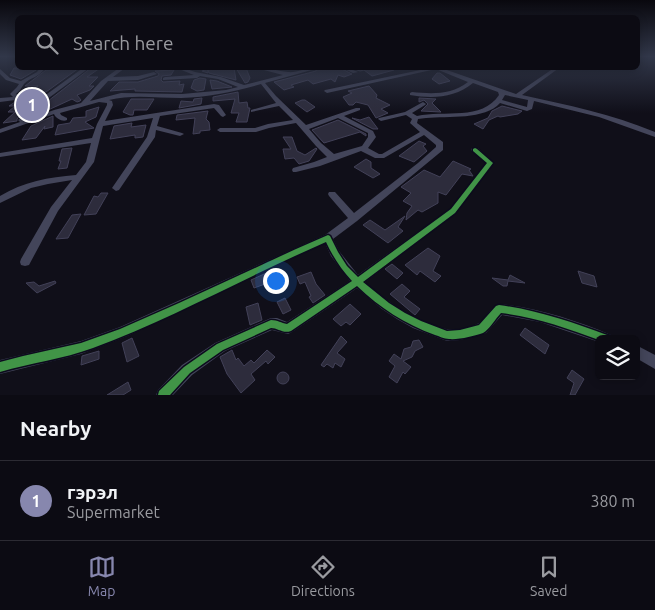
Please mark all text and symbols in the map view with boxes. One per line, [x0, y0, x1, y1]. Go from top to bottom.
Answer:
search box [15, 15, 640, 70]
icon: search [33, 29, 61, 57]
text: Search here [73, 32, 173, 54]
pin: 1 [16, 86, 48, 124]
your location [263, 268, 289, 294]
map controls [595, 335, 640, 380]
button: layers [595, 335, 640, 380]
text: Nearby [20, 416, 91, 440]
text: гэрэл [67, 481, 118, 503]
text: 1 [31, 492, 41, 510]
text: 380 m [590, 492, 635, 510]
text: Supermarket [67, 503, 160, 521]
tab: Map [88, 553, 116, 599]
tab: Directions [291, 553, 355, 599]
tab: Saved [530, 553, 567, 599]

